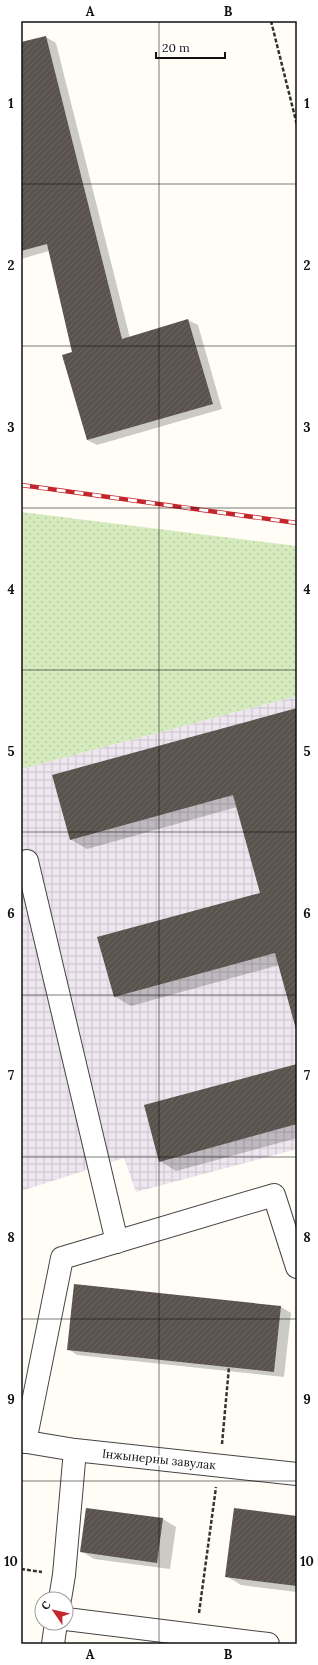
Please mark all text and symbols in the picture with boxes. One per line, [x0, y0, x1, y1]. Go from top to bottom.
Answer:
text: A [86, 3, 95, 20]
text: B [224, 3, 233, 20]
scale bar [156, 34, 225, 60]
text: 20 m [162, 40, 190, 55]
text: 1 [8, 95, 14, 112]
text: 1 [304, 95, 310, 112]
text: 2 [8, 257, 15, 274]
text: 2 [304, 257, 311, 274]
text: 3 [7, 419, 15, 436]
text: 3 [303, 419, 311, 436]
text: 4 [7, 581, 15, 598]
text: 4 [303, 581, 311, 598]
text: 5 [7, 743, 15, 760]
text: 5 [303, 743, 311, 760]
text: 6 [7, 905, 15, 922]
text: 6 [303, 905, 311, 922]
text: 7 [8, 1067, 14, 1084]
text: 7 [304, 1067, 310, 1084]
text: 8 [7, 1229, 15, 1246]
text: 8 [303, 1229, 311, 1246]
text: 9 [7, 1391, 15, 1408]
text: 9 [303, 1391, 311, 1408]
street label: Інжынерны завулак [101, 1446, 217, 1472]
text: 10 [4, 1553, 18, 1570]
text: 10 [300, 1553, 314, 1570]
north arrow [34, 1591, 74, 1631]
text: С [38, 1598, 54, 1612]
text: A [86, 1646, 95, 1663]
text: B [224, 1646, 233, 1663]

